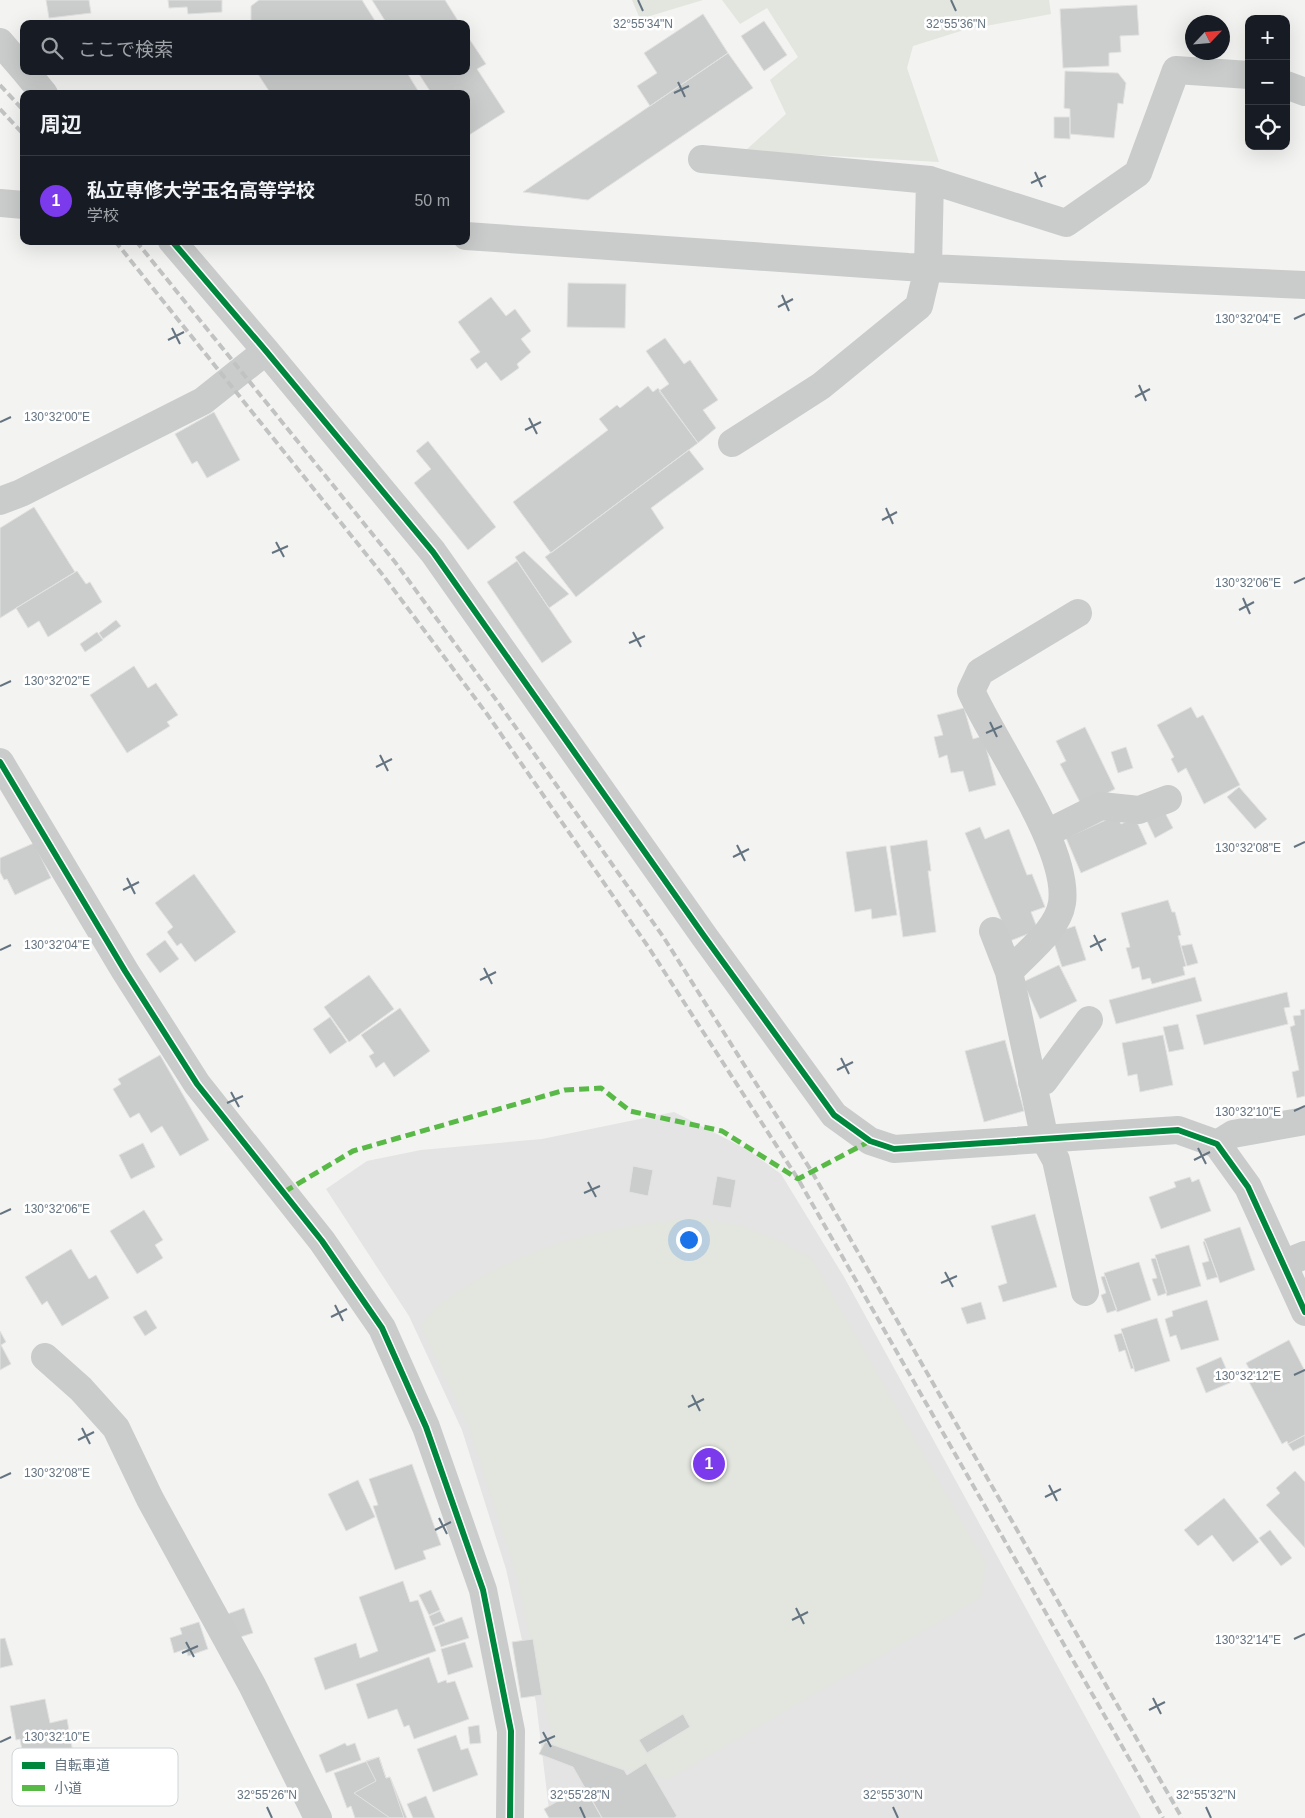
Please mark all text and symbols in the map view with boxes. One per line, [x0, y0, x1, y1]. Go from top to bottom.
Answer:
north arrow [1185, 15, 1230, 60]
map controls [1245, 15, 1290, 150]
button: + [1245, 15, 1290, 60]
text: 32°55'34"N [613, 17, 673, 31]
text: 32°55'36"N [926, 17, 986, 31]
search box [20, 20, 470, 75]
icon: search [38, 34, 66, 62]
text: ここで検索 [78, 39, 173, 60]
button: − [1245, 60, 1290, 105]
button: locate [1245, 105, 1290, 150]
text: 周辺 [40, 113, 82, 136]
text: 私立専修大学玉名高等学校 [87, 180, 315, 201]
text: 1 [52, 192, 60, 209]
text: 50 m [414, 192, 450, 209]
text: 学校 [87, 207, 119, 224]
text: 130°32'04"E [1215, 312, 1281, 326]
text: 130°32'00"E [24, 410, 90, 424]
text: 130°32'06"E [1215, 576, 1281, 590]
text: 130°32'02"E [24, 674, 90, 688]
text: 130°32'08"E [1215, 841, 1281, 855]
text: 130°32'04"E [24, 938, 90, 952]
text: 130°32'10"E [1215, 1105, 1281, 1119]
text: 130°32'06"E [24, 1202, 90, 1216]
your location [676, 1227, 702, 1253]
text: 130°32'12"E [1215, 1369, 1281, 1383]
pin: 1 [693, 1445, 725, 1483]
text: 130°32'08"E [24, 1466, 90, 1480]
text: 130°32'14"E [1215, 1633, 1281, 1647]
text: 130°32'10"E [24, 1730, 90, 1744]
legend [12, 1748, 178, 1806]
text: 自転車道 [54, 1757, 110, 1773]
text: 小道 [54, 1780, 82, 1796]
text: 32°55'26"N [237, 1788, 297, 1802]
text: 32°55'28"N [550, 1788, 610, 1802]
text: 32°55'30"N [863, 1788, 923, 1802]
text: 32°55'32"N [1176, 1788, 1236, 1802]

